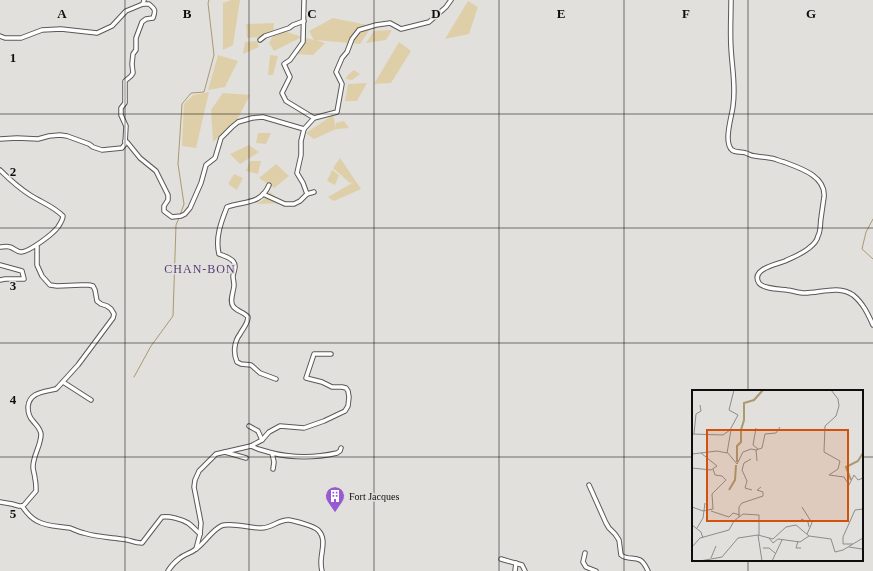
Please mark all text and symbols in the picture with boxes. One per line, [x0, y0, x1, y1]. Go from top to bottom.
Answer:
text: A [57, 6, 67, 21]
text: B [183, 6, 192, 21]
text: C [307, 6, 317, 21]
text: D [431, 6, 441, 21]
text: E [557, 6, 565, 21]
text: F [682, 6, 690, 21]
text: G [806, 6, 816, 21]
text: 1 [10, 50, 16, 65]
text: 2 [10, 164, 16, 179]
district label: CHAN-BON [164, 262, 236, 276]
text: 3 [10, 278, 17, 293]
inset map [692, 390, 863, 561]
text: 4 [10, 392, 17, 407]
building icon: Fort Jacques [324, 485, 346, 513]
place label: Fort Jacques [349, 491, 399, 502]
text: 5 [10, 506, 17, 521]

